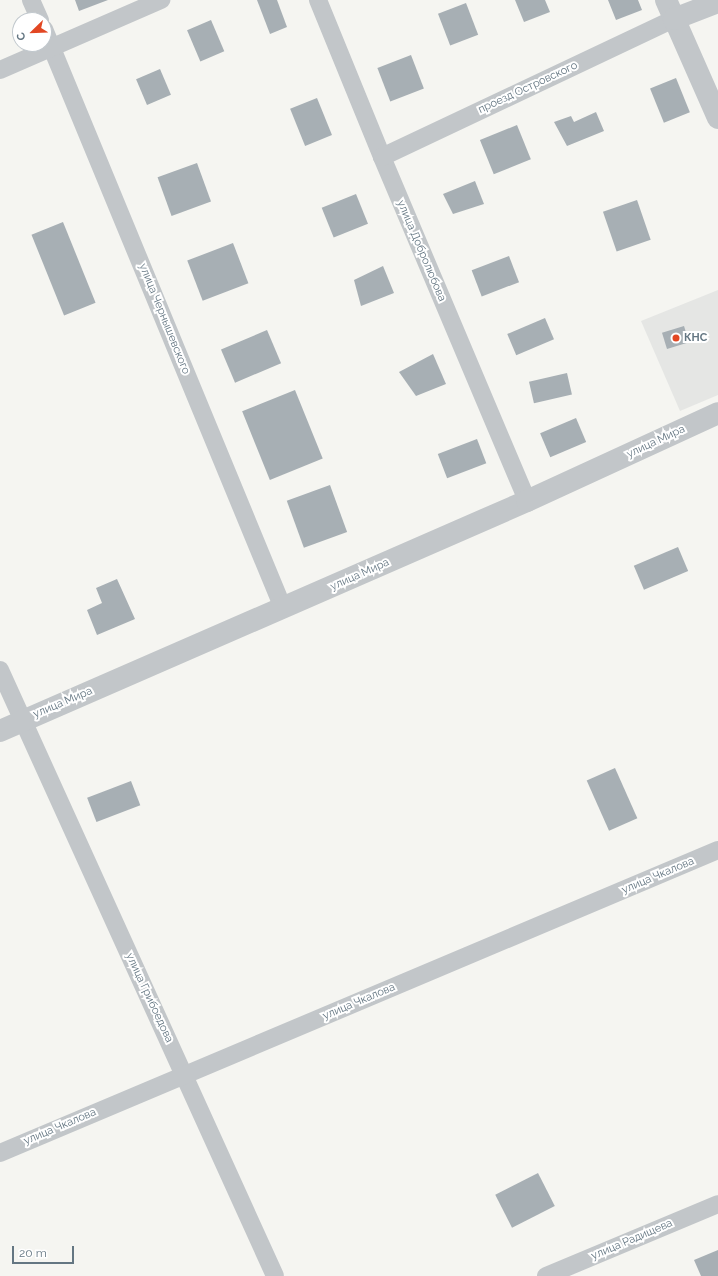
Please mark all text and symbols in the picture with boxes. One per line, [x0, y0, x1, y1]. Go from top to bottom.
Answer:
north arrow [12, 12, 52, 52]
text: С [14, 30, 29, 43]
street label: проезд Островского [476, 59, 580, 117]
street label: улица Добролюбова [394, 198, 448, 304]
street label: улица Чернышевского [136, 262, 192, 376]
place label: КНС [684, 331, 707, 345]
marker: КНС [671, 333, 681, 343]
street label: улица Мира [625, 423, 687, 461]
street label: улица Мира [329, 556, 391, 594]
street label: улица Мира [31, 685, 95, 721]
street label: улица Чкалова [620, 855, 696, 897]
street label: улица Грибоедова [122, 951, 176, 1045]
street label: улица Чкалова [321, 981, 397, 1023]
street label: улица Чкалова [22, 1106, 98, 1148]
street label: улица Радищева [589, 1217, 675, 1263]
scale bar [14, 1238, 76, 1264]
text: 20 m [19, 1246, 47, 1260]

